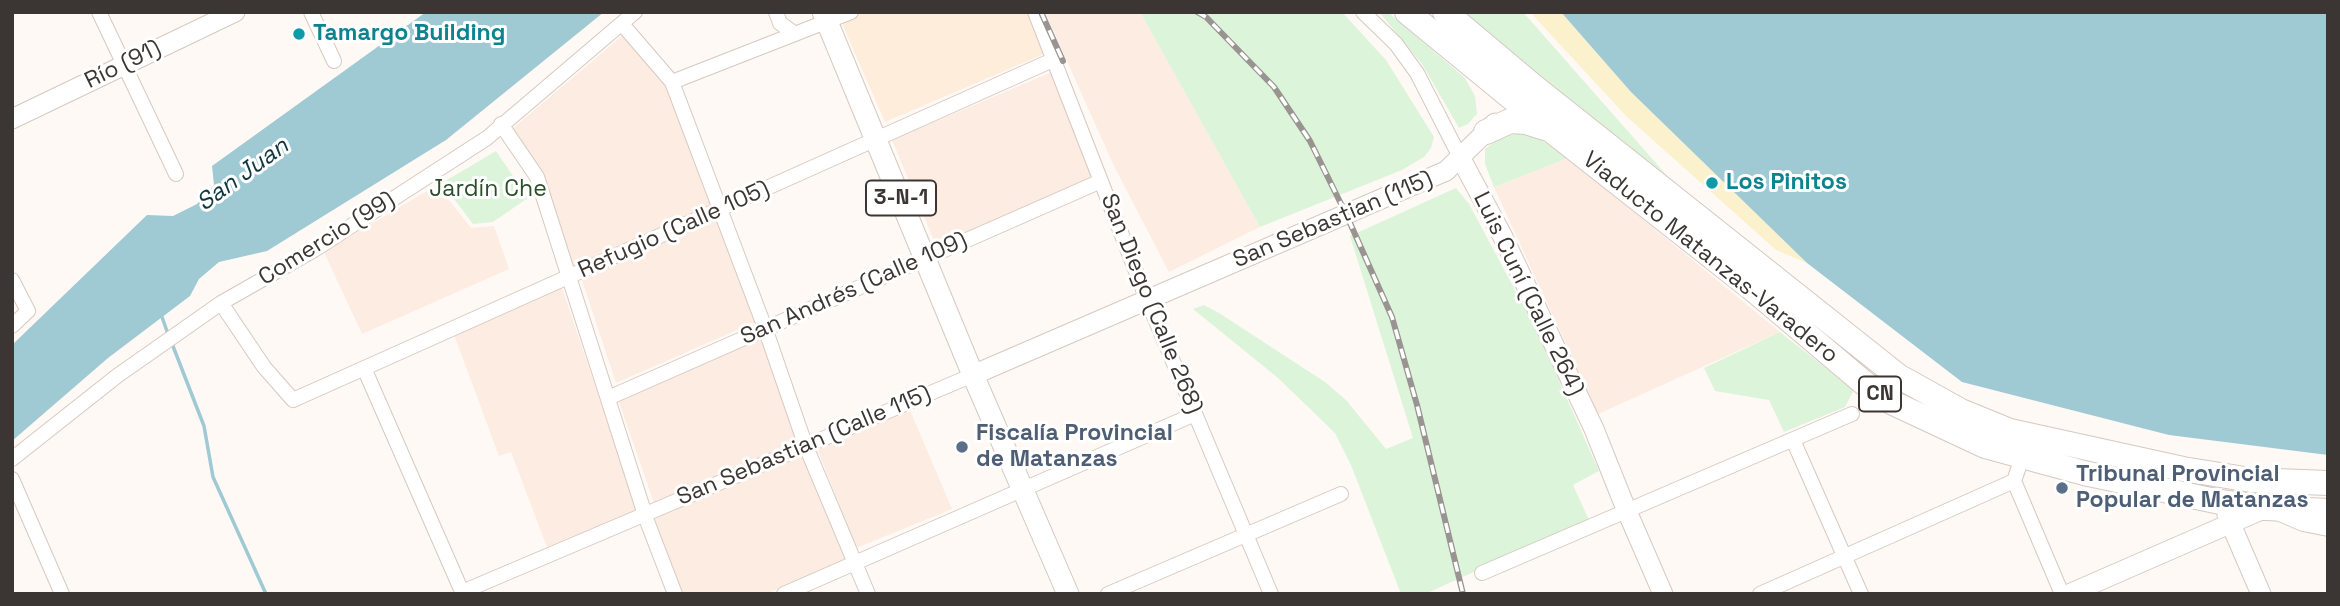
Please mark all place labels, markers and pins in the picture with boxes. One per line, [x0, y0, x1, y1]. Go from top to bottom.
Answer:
place label: Tamargo Building [313, 20, 505, 48]
marker: Tamargo Building [291, 26, 307, 42]
place label: Los Pinitos [1726, 169, 1847, 197]
marker: Los Pinitos [1704, 175, 1720, 191]
place label: Fiscalía Provincial de Matanzas [976, 420, 1173, 474]
marker: Fiscalía Provincial de Matanzas [954, 439, 970, 455]
place label: Tribunal Provincial Popular de Matanzas [2076, 461, 2309, 515]
marker: Tribunal Provincial Popular de Matanzas [2054, 480, 2070, 496]

